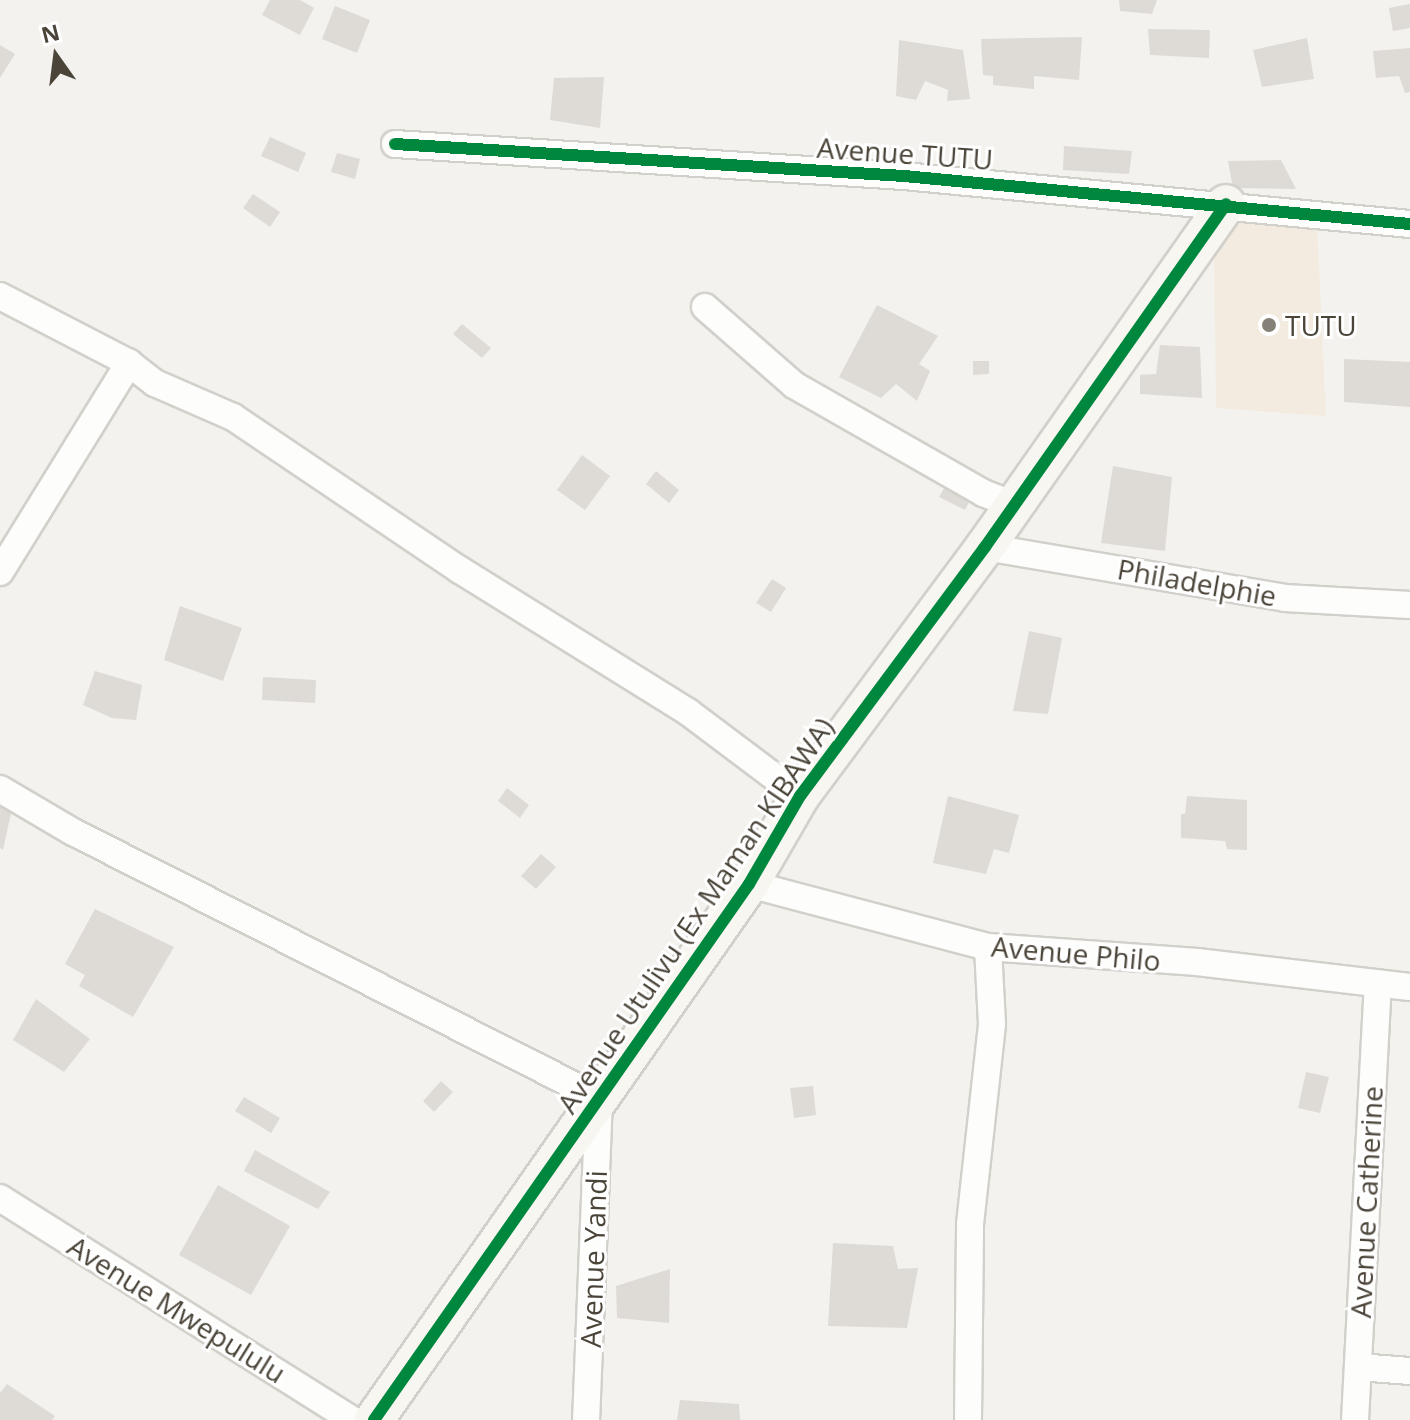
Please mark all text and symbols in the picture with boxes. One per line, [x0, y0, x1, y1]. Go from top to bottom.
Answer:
north arrow [16, 16, 96, 96]
text: N [38, 16, 62, 49]
street label: Avenue TUTU [816, 130, 994, 176]
place label: TUTU [1285, 308, 1357, 342]
marker: TUTU [1260, 316, 1278, 334]
street label: Philadelphie [1115, 552, 1279, 612]
street label: Avenue Utulivu (Ex Maman KIBAWA) [550, 711, 840, 1119]
street label: Avenue Philo [990, 929, 1162, 977]
street label: Avenue Catherine [1343, 1085, 1389, 1319]
street label: Avenue Yandi [573, 1170, 613, 1348]
street label: Avenue Mwepululu [62, 1228, 292, 1390]

